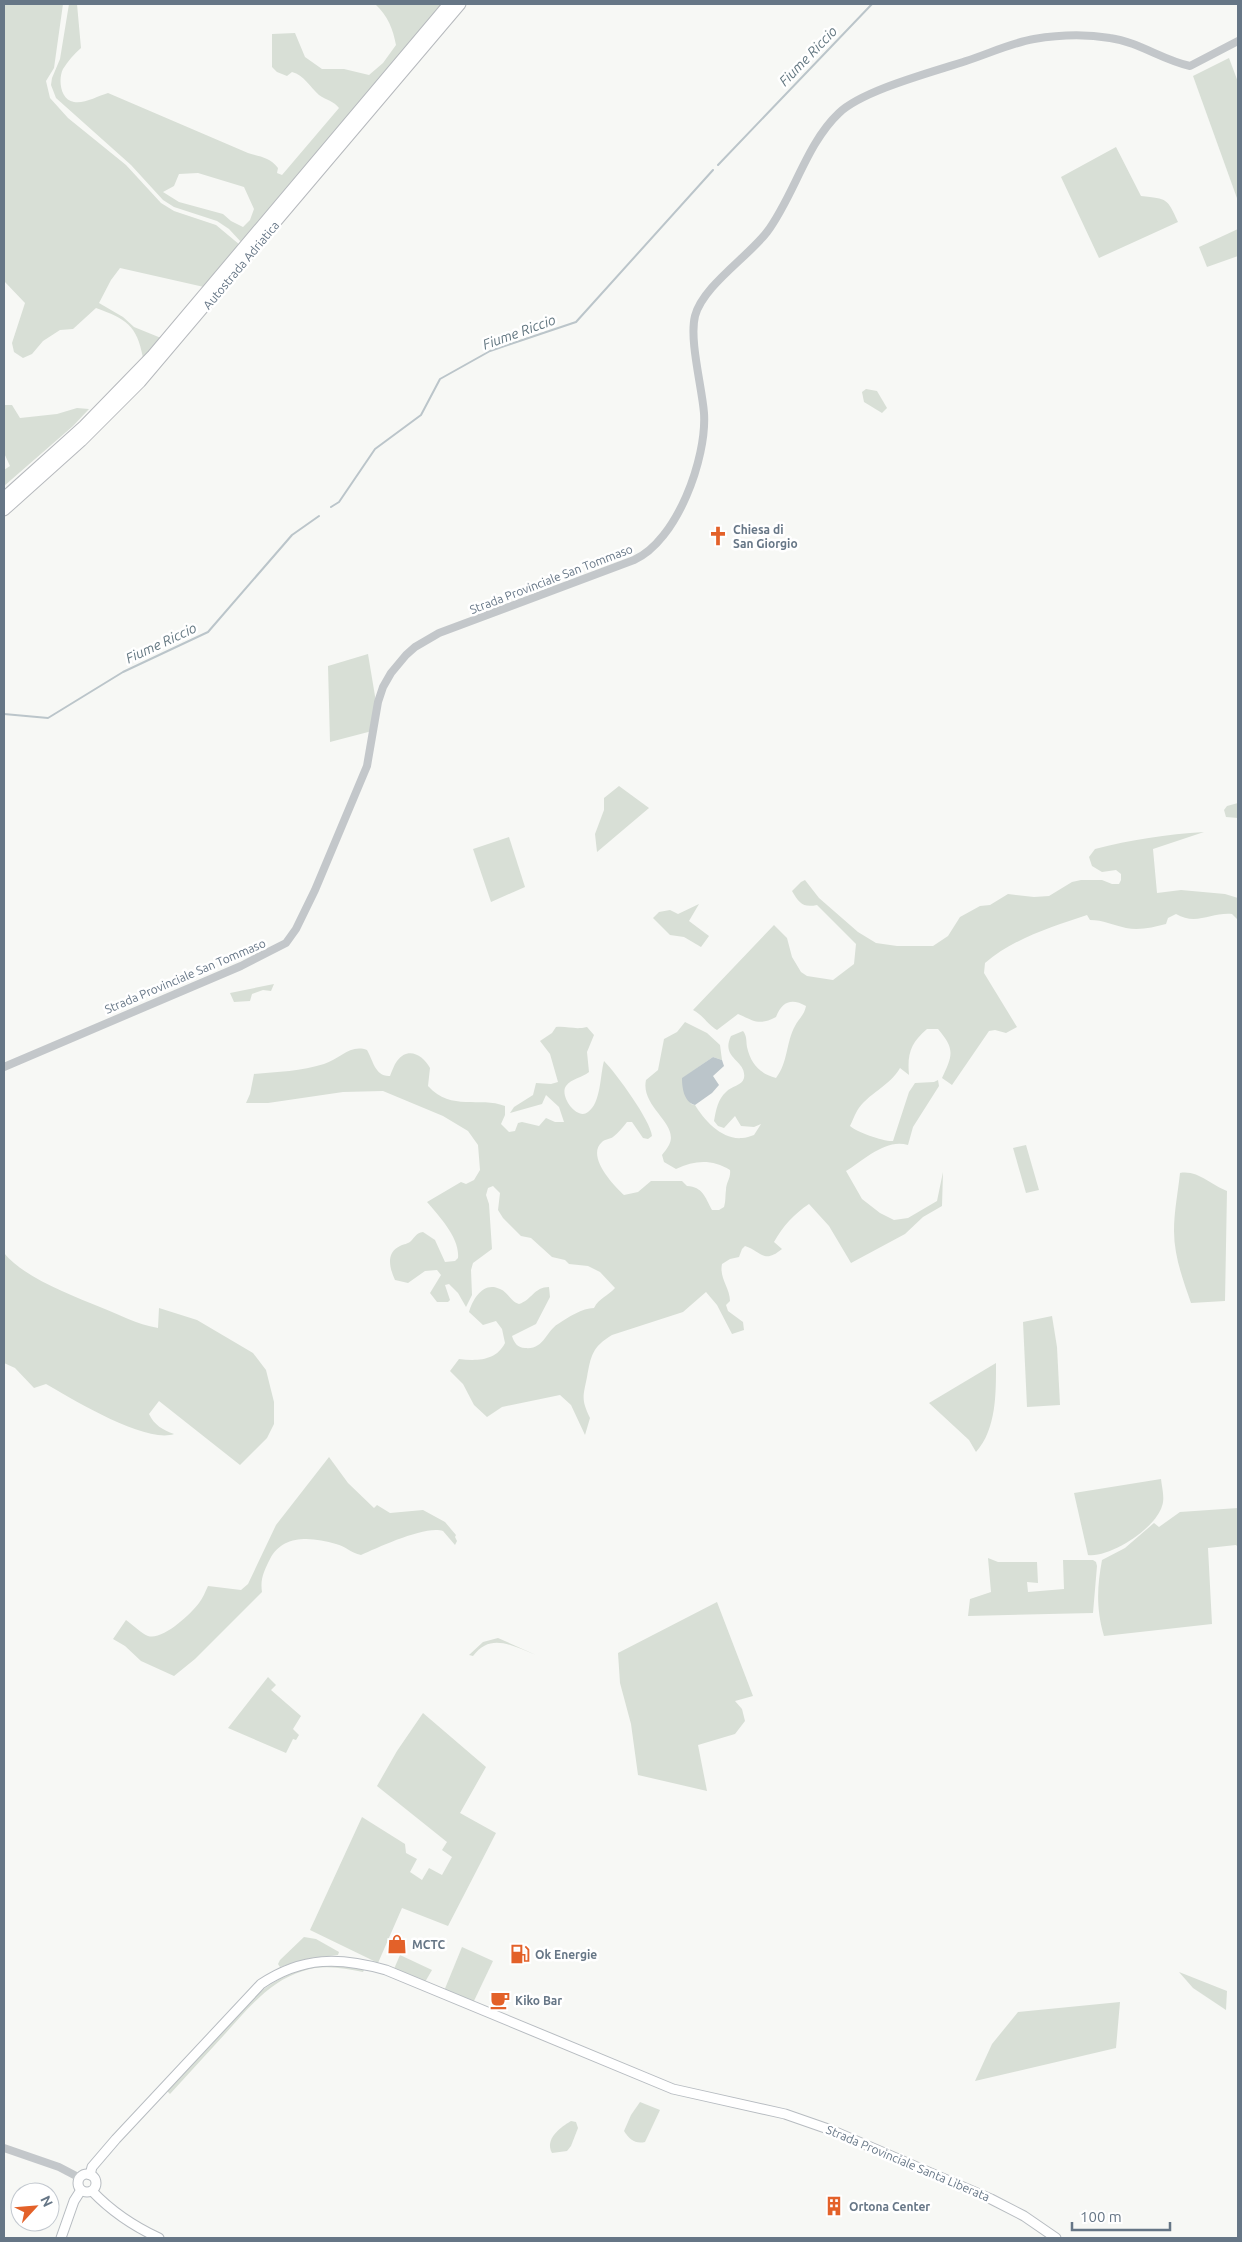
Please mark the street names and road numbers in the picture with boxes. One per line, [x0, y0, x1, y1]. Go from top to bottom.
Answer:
street label: Autostrada Adriatica [200, 218, 282, 312]
street label: Strada Provinciale San Tommaso [468, 542, 634, 616]
street label: Strada Provinciale San Tommaso [103, 936, 267, 1016]
street label: Strada Provinciale Santa Liberata [824, 2123, 992, 2203]

